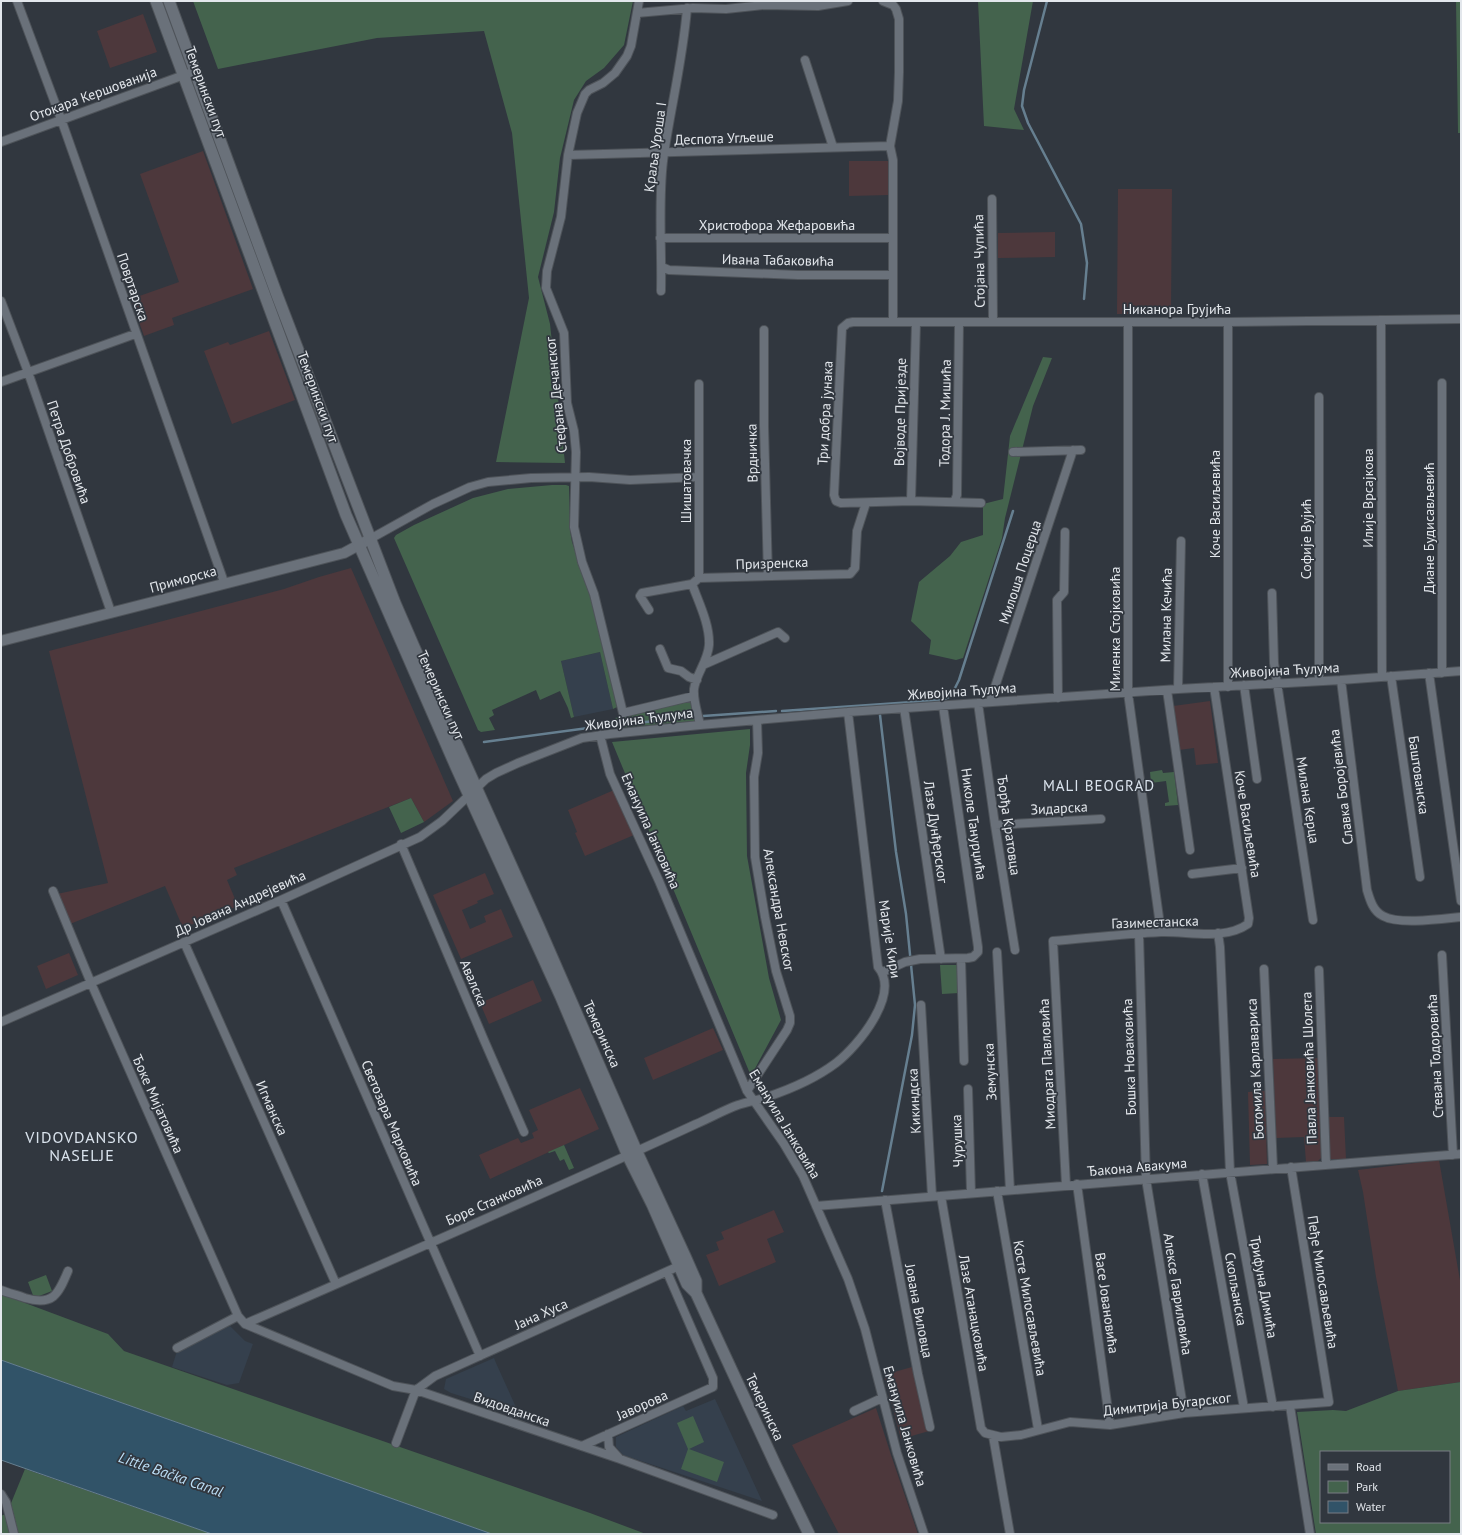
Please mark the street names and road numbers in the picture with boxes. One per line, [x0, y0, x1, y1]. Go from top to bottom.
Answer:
street label: Темерински пут [181, 44, 231, 141]
street label: Отокара Кершованија [27, 63, 159, 125]
street label: Краља Уроша I [640, 101, 670, 193]
street label: Деспота Угљеше [674, 127, 774, 149]
street label: Стојана Чупића [969, 214, 989, 308]
street label: Христофора Жефаровића [699, 216, 855, 234]
street label: Повртарска [113, 250, 153, 324]
street label: Ивана Табаковића [722, 250, 834, 270]
street label: Никанора Грујића [1123, 300, 1231, 318]
street label: Стефана Дечанског [541, 335, 571, 454]
street label: Темерински пут [293, 349, 343, 446]
street label: Војводе Пријезде [890, 358, 910, 466]
street label: Тодора Ј. Мишића [935, 359, 955, 467]
street label: Три добра јунака [813, 360, 837, 466]
street label: Петра Добровића [43, 398, 95, 506]
street label: Врдничка [742, 423, 762, 483]
street label: Шишатовачка [677, 439, 695, 523]
street label: Илије Врсајкова [1359, 448, 1377, 548]
street label: Коче Васиљевића [1206, 450, 1224, 558]
street label: Диане Будисављевић [1420, 462, 1438, 594]
street label: Софије Вујић [1297, 499, 1315, 579]
street label: Милоша Поцерца [995, 518, 1045, 626]
street label: Призренска [735, 553, 809, 573]
street label: Приморска [148, 561, 218, 597]
street label: Миленка Стојковића [1106, 567, 1124, 691]
street label: Милана Кечића [1156, 567, 1176, 663]
street label: Темерински пут [413, 647, 469, 743]
street label: Живојина Ћулума [1229, 658, 1340, 682]
street label: Живојина Ћулума [906, 678, 1017, 704]
street label: Живојина Ћулума [583, 703, 694, 735]
street label: Славка Боројевића [1325, 728, 1357, 846]
street label: Баштованска [1405, 735, 1433, 816]
street label: Милана Керца [1292, 755, 1324, 845]
street label: Николе Танурџића [957, 767, 991, 881]
street label: Коче Васиљевића [1231, 769, 1265, 879]
street label: Емануила Јанковића [617, 770, 685, 892]
street label: Ђорђа Кратовца [993, 774, 1025, 876]
street label: Лазе Дунђерског [920, 779, 952, 885]
street label: Зидарска [1030, 798, 1088, 818]
street label: Александра Невског [759, 847, 799, 974]
street label: Др Јована Андрејевића [171, 866, 309, 940]
street label: Марије Кири [875, 898, 905, 980]
street label: Газиместанска [1111, 911, 1199, 933]
street label: Авалска [456, 957, 492, 1009]
street label: Павла Јанковића Шолета [1297, 991, 1321, 1145]
street label: Стевана Тодоровића [1423, 993, 1447, 1118]
street label: Темеринска [579, 997, 625, 1071]
street label: Миодрага Павловића [1035, 998, 1059, 1130]
street label: Бошка Новаковића [1118, 998, 1140, 1116]
street label: Богомила Карлавариса [1242, 998, 1268, 1140]
street label: Земунска [979, 1043, 1000, 1101]
street label: Ђоке Мијатовића [128, 1052, 188, 1156]
street label: Светозара Марковића [357, 1057, 427, 1189]
street label: Емануила Јанковића [745, 1066, 825, 1182]
street label: Кикиндска [903, 1068, 925, 1134]
street label: Игманска [252, 1078, 292, 1138]
street label: Чурушка [947, 1114, 967, 1168]
street label: Ђакона Авакума [1086, 1154, 1188, 1180]
street label: Боре Станковића [443, 1171, 545, 1229]
street label: Пеђе Милосављевића [1304, 1214, 1342, 1350]
street label: Алексе Гавриловића [1159, 1232, 1197, 1356]
street label: Трифуна Димића [1246, 1234, 1282, 1340]
street label: Косте Милосављевића [1009, 1239, 1051, 1377]
street label: Васе Јовановића [1091, 1251, 1123, 1355]
street label: Скопљанска [1221, 1251, 1251, 1327]
street label: Лазе Атанацковића [955, 1252, 993, 1373]
street label: Јована Виловца [901, 1261, 937, 1360]
street label: Јана Хуса [511, 1294, 571, 1334]
street label: Емануила Јанковића [879, 1364, 931, 1489]
street label: Темеринска [742, 1371, 788, 1443]
street label: Јаворова [613, 1386, 671, 1425]
street label: Видовданска [471, 1387, 553, 1431]
street label: Димитрија Бугарског [1102, 1388, 1233, 1420]

